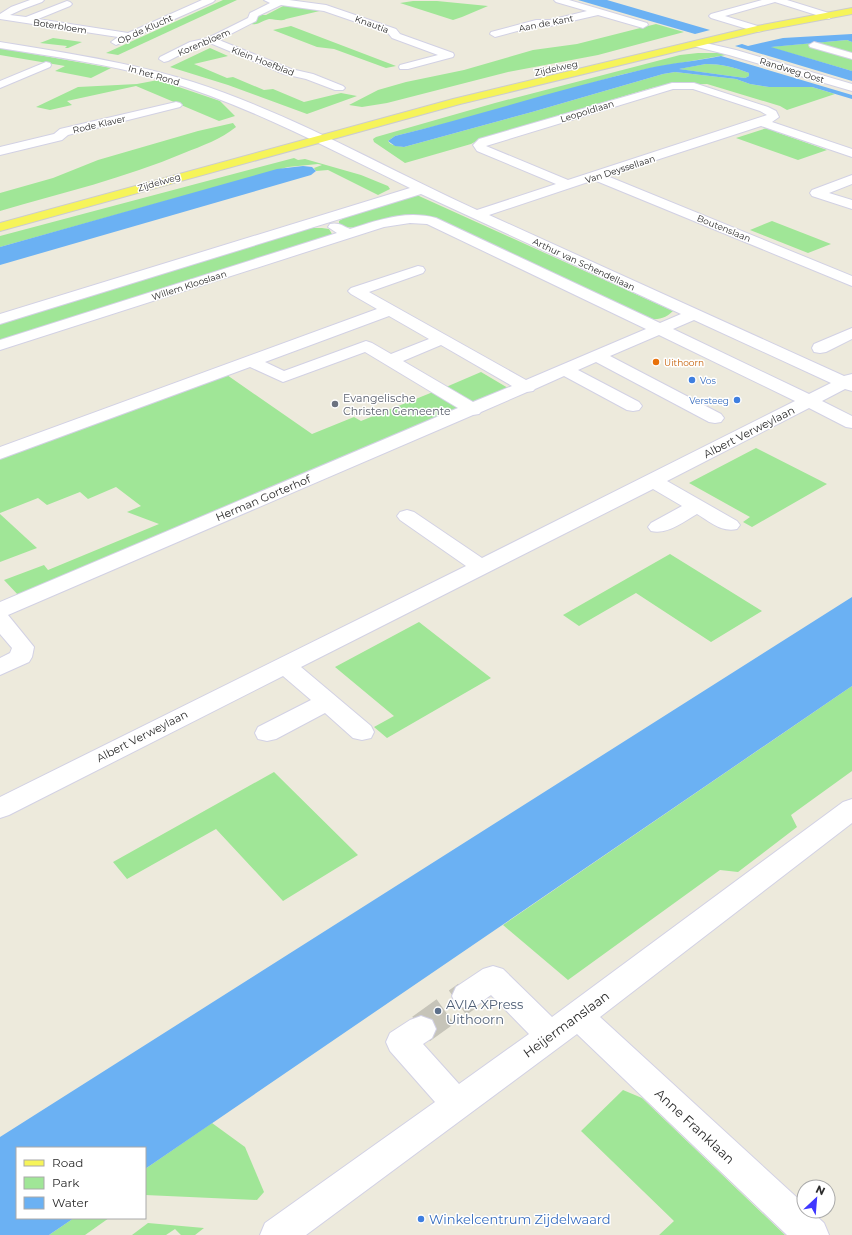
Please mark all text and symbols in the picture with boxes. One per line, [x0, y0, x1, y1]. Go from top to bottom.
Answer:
street label: Op de Klucht [116, 12, 175, 46]
street label: Aan de Kant [518, 12, 575, 34]
street label: Knautia [354, 13, 390, 35]
street label: Boterbloem [32, 16, 88, 36]
street label: Korenbloem [176, 26, 232, 58]
street label: Klein Hoefblad [230, 44, 296, 78]
street label: Randweg Oost [758, 55, 826, 85]
street label: Zijdelweg [533, 58, 579, 78]
street label: In het Rond [127, 62, 181, 88]
street label: Leopoldlaan [559, 98, 615, 124]
street label: Rode Klaver [72, 112, 127, 135]
street label: Van Deyssellaan [584, 152, 656, 186]
street label: Zijdelweg [136, 171, 182, 193]
street label: Boutenslaan [696, 212, 752, 244]
street label: Arthur van Schendellaan [531, 235, 637, 293]
street label: Willem Klooslaan [150, 268, 228, 302]
marker: Uithoorn [651, 357, 661, 367]
place label: Uithoorn [664, 357, 704, 368]
marker: Vos [687, 375, 697, 385]
place label: Vos [700, 375, 716, 386]
place label: Evangelische Christen Gemeente [343, 391, 451, 418]
place label: Versteeg [689, 395, 729, 406]
marker: Versteeg [732, 395, 742, 405]
marker: Evangelische Christen Gemeente [330, 399, 340, 409]
street label: Albert Verweylaan [701, 403, 797, 461]
street label: Herman Gorterhof [213, 471, 314, 524]
street label: Albert Verweylaan [94, 707, 190, 765]
street label: Heijermanslaan [520, 987, 612, 1061]
place label: AVIA XPress Uithoorn [446, 996, 523, 1027]
marker: AVIA XPress Uithoorn [433, 1006, 443, 1016]
street label: Anne Franklaan [652, 1085, 738, 1167]
legend [16, 1147, 146, 1219]
text: Road [52, 1155, 83, 1170]
text: Park [52, 1175, 80, 1190]
north arrow [796, 1179, 836, 1219]
text: N [813, 1182, 827, 1198]
text: Water [52, 1195, 89, 1210]
place label: Winkelcentrum Zijdelwaard [429, 1211, 611, 1227]
marker: Winkelcentrum Zijdelwaard [416, 1214, 426, 1224]

